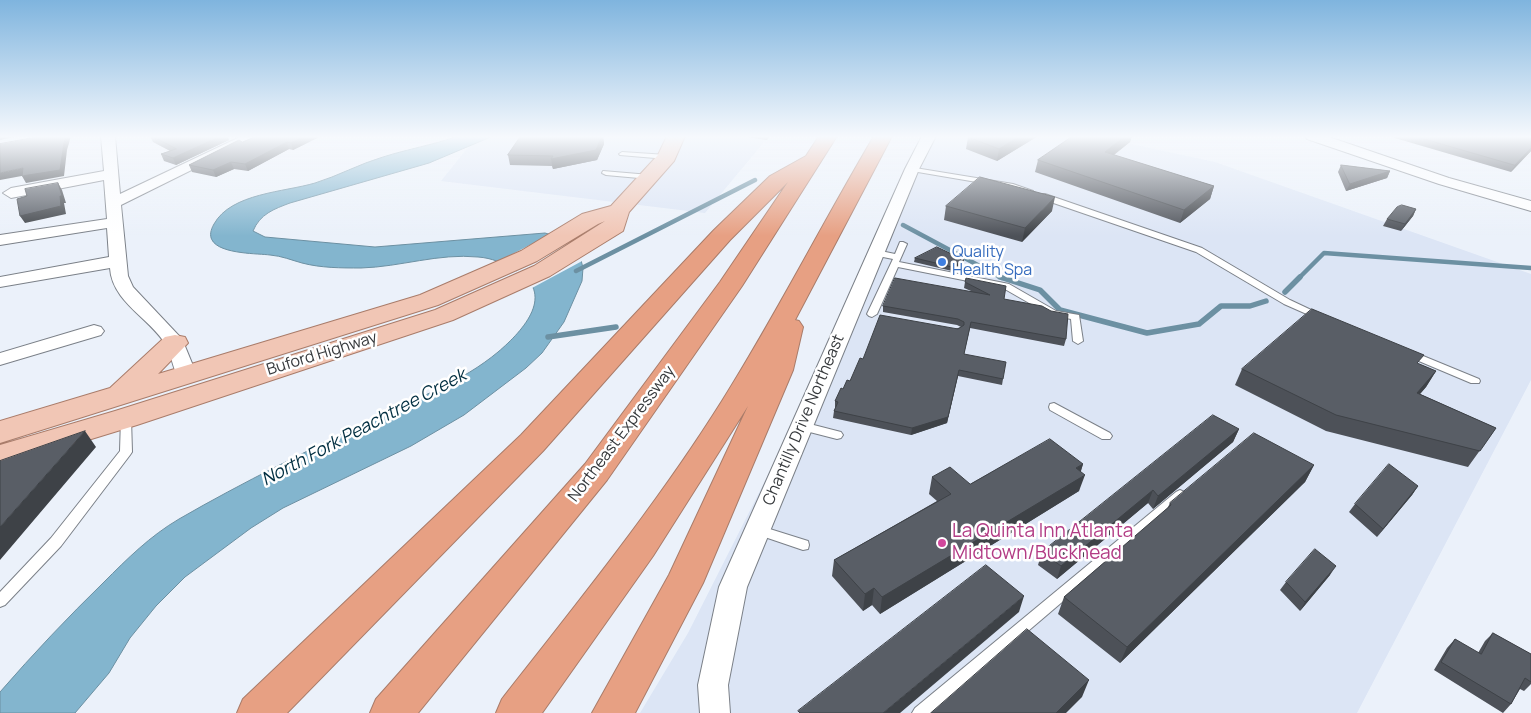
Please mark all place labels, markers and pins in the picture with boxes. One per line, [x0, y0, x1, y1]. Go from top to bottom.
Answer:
place label: Quality Health Spa [952, 243, 1032, 281]
marker: Quality Health Spa [936, 256, 948, 268]
place label: La Quinta Inn Atlanta Midtown/Buckhead [952, 521, 1133, 565]
marker: La Quinta Inn Atlanta Midtown/Buckhead [936, 537, 948, 549]

